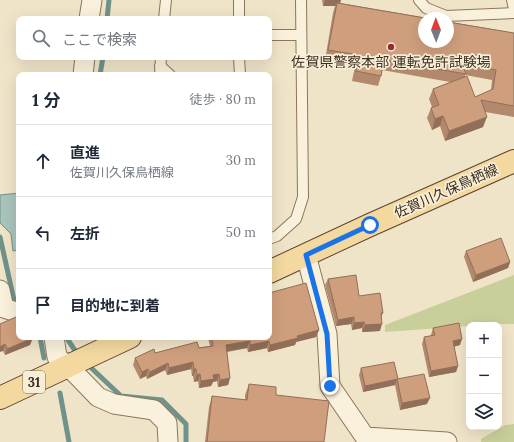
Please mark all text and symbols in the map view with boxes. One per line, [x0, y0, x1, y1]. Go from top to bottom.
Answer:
north arrow [418, 12, 454, 48]
search box [16, 16, 272, 60]
icon: search [30, 27, 52, 49]
text: ここで検索 [62, 30, 137, 49]
marker: 佐賀県警察本部 運転免許試験場 [386, 42, 396, 52]
place label: 佐賀県警察本部 運転免許試験場 [291, 53, 491, 71]
text: 1 分 [32, 89, 60, 111]
text: 徒歩 · 80 m [189, 91, 256, 108]
text: 直進 [70, 143, 100, 162]
icon: ahead [32, 150, 54, 172]
text: 30 m [226, 152, 256, 169]
street label: 佐賀川久保鳥栖線 [391, 160, 501, 222]
text: 佐賀川久保鳥栖線 [70, 164, 174, 181]
route start [361, 216, 379, 234]
icon: left [32, 222, 54, 244]
text: 左折 [70, 224, 100, 243]
text: 50 m [226, 224, 256, 241]
icon: arrive [32, 294, 54, 316]
text: 目的地に到着 [70, 296, 160, 315]
map controls [466, 322, 502, 430]
button: + [466, 322, 502, 358]
button: − [466, 358, 502, 394]
road number: 31 [23, 371, 45, 393]
route end [321, 377, 339, 395]
button: layers [466, 394, 502, 430]

